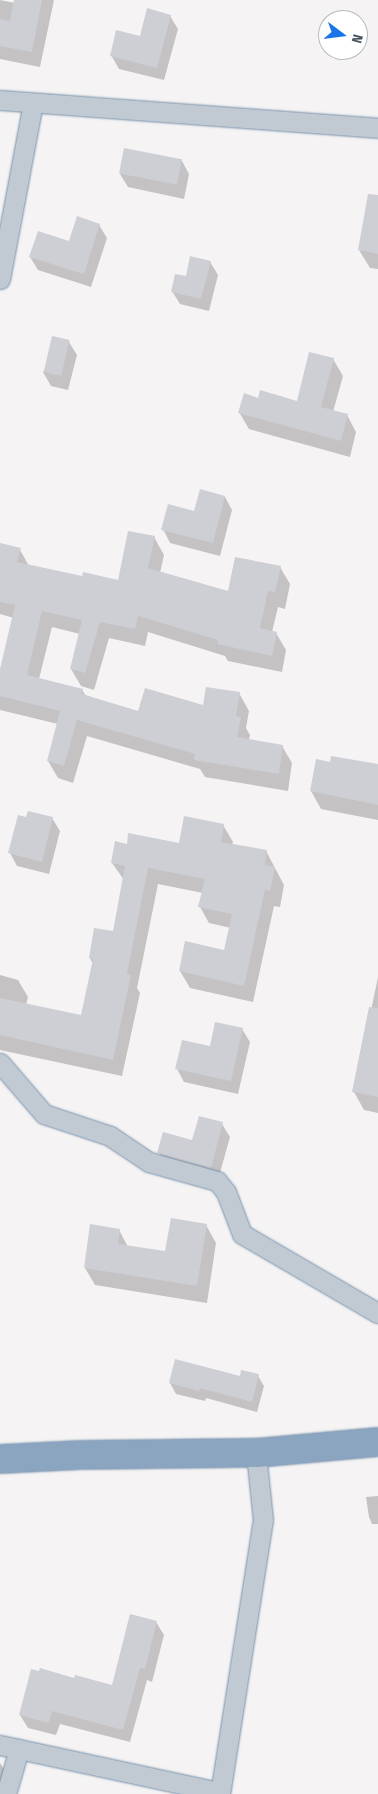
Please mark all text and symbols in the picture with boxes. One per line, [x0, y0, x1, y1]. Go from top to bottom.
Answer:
north arrow [318, 10, 368, 60]
text: N [348, 32, 366, 45]

